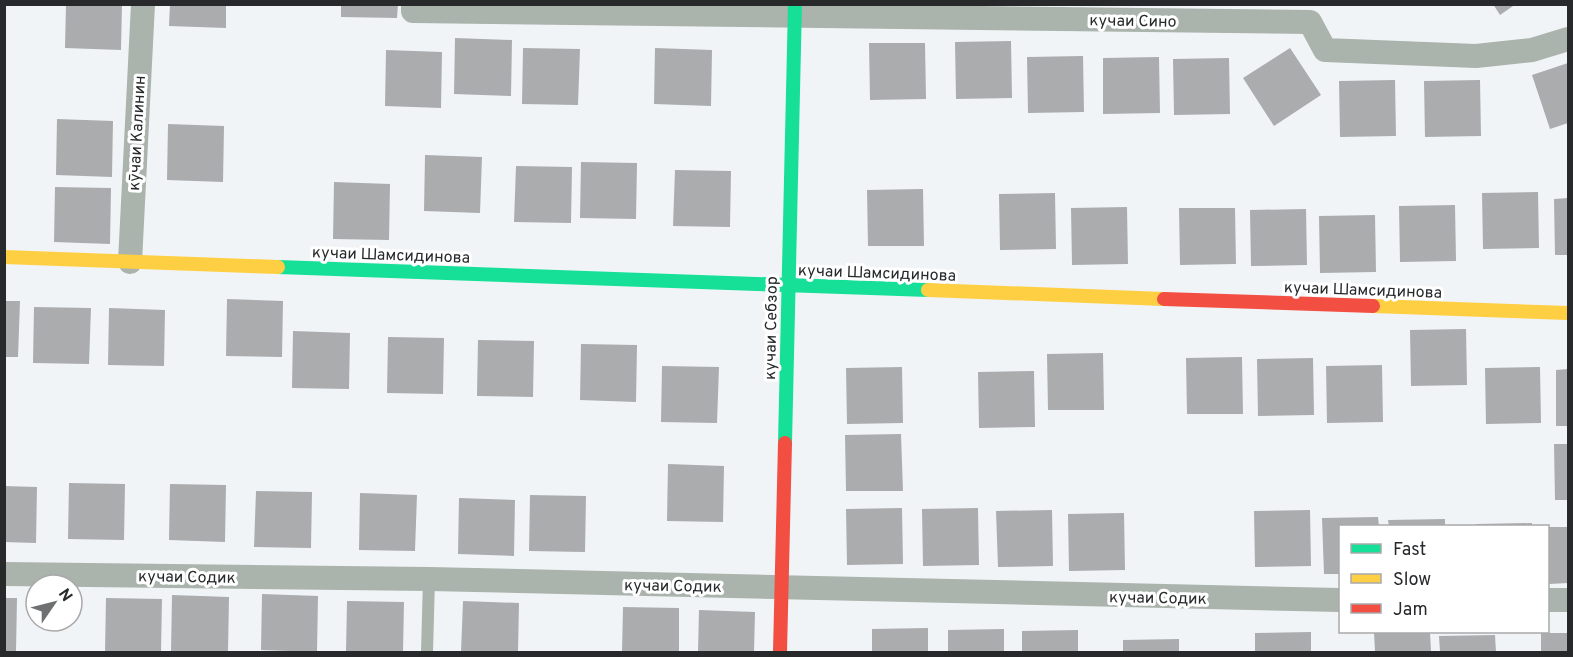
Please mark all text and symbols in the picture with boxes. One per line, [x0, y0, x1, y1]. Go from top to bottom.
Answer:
street label: кучаи Сино [1089, 11, 1177, 33]
street label: кӯчаи Калинин [125, 75, 151, 191]
street label: кучаи Шамсидинова [311, 243, 470, 269]
street label: кучаи Шамсидинова [797, 261, 956, 287]
street label: кучаи Себзор [761, 276, 783, 380]
street label: кучаи Шамсидинова [1283, 278, 1442, 304]
legend [1339, 525, 1549, 633]
text: Fast [1393, 539, 1426, 562]
street label: кучаи Содик [138, 567, 236, 589]
text: Slow [1393, 569, 1431, 592]
north arrow [24, 573, 84, 633]
street label: кучаи Содик [624, 576, 722, 598]
text: N [53, 585, 76, 606]
street label: кучаи Содик [1109, 588, 1207, 610]
text: Jam [1393, 599, 1428, 622]

